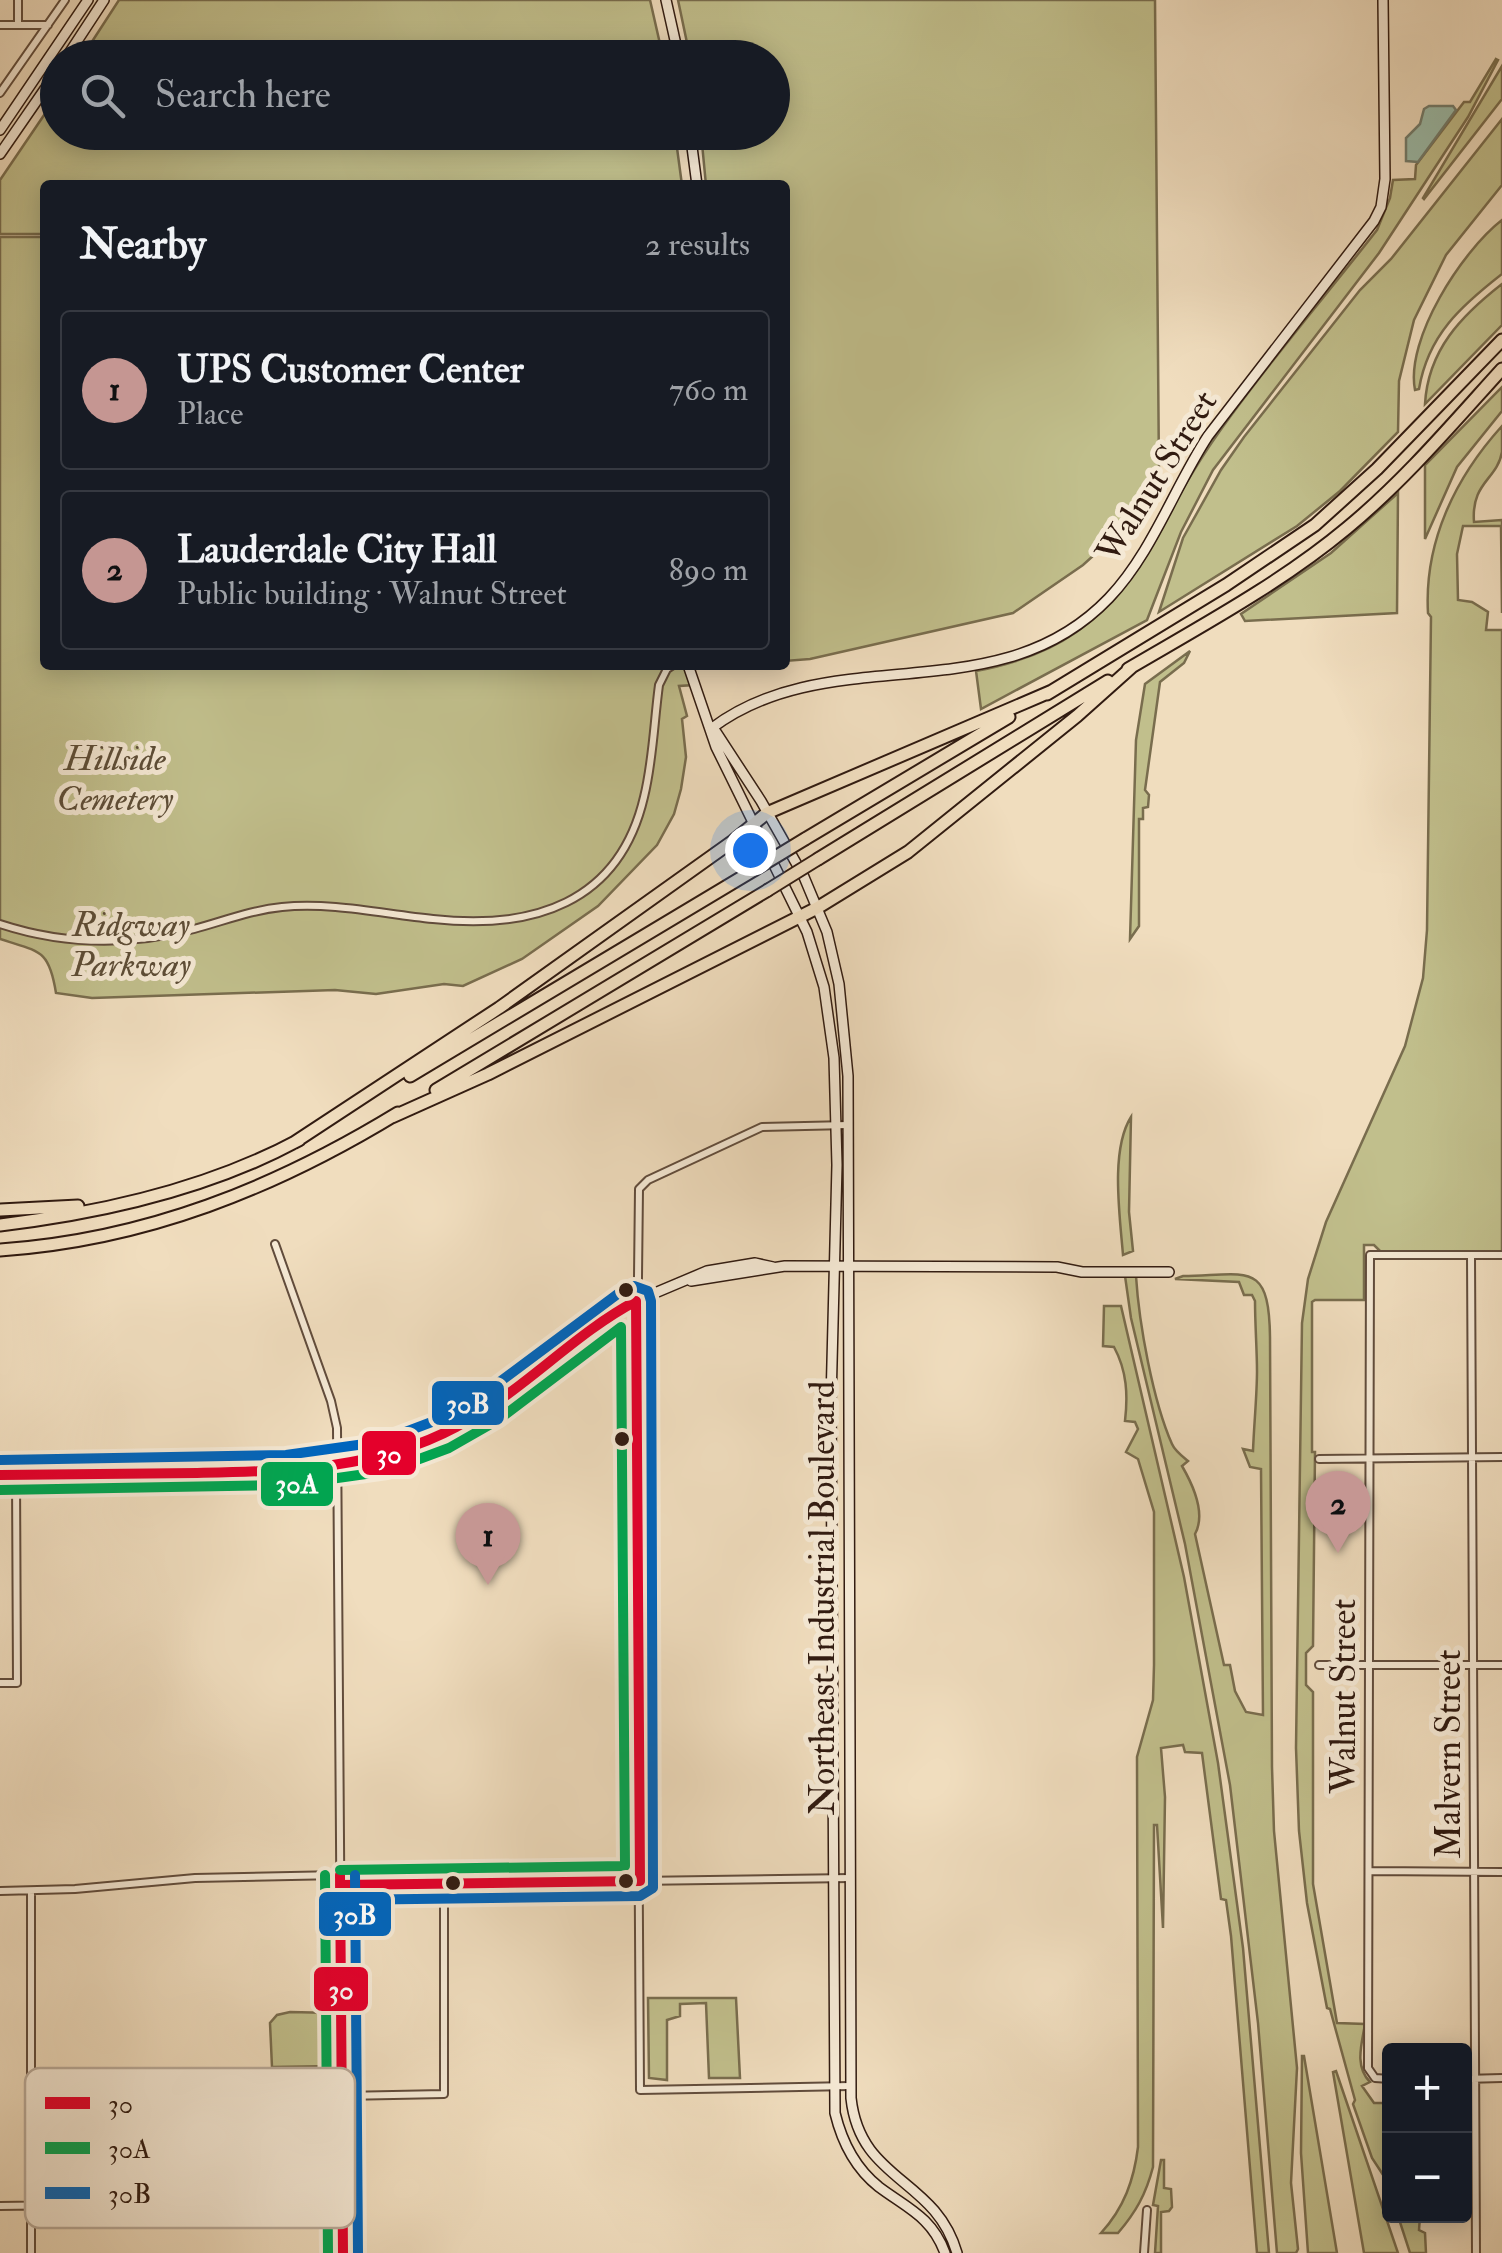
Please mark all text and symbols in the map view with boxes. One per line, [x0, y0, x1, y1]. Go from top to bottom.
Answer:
search box [40, 40, 790, 150]
icon: search [75, 68, 130, 123]
text: Search here [155, 71, 331, 119]
text: Nearby [80, 219, 206, 271]
text: 2 results [645, 225, 750, 265]
text: UPS Customer Center [177, 346, 524, 394]
text: 1 [109, 370, 120, 410]
text: 760 m [669, 370, 748, 410]
street label: Walnut Street [1086, 382, 1227, 572]
text: Place [177, 394, 243, 434]
text: Lauderdale City Hall [177, 526, 497, 574]
text: 2 [106, 550, 123, 590]
text: 890 m [669, 550, 748, 590]
text: Public building · Walnut Street [177, 574, 567, 614]
park label: Hillside Cemetery [57, 737, 174, 821]
your location [725, 825, 776, 876]
park label: Ridgway Parkway [70, 903, 191, 987]
unlabelled marker [616, 1280, 636, 1300]
line badge: 30B [430, 1379, 506, 1427]
street label: Northeast Industrial Boulevard [801, 1381, 845, 1815]
text: 30B [446, 1387, 490, 1422]
line badge: 30 [360, 1429, 418, 1477]
unlabelled marker [612, 1429, 632, 1449]
text: 30 [376, 1437, 402, 1472]
line badge: 30A [259, 1460, 335, 1508]
text: 30A [276, 1467, 319, 1502]
pin: 2 [1306, 1470, 1370, 1553]
pin: 1 [456, 1502, 520, 1585]
street label: Walnut Street [1322, 1599, 1366, 1794]
street label: Malvern Street [1427, 1649, 1471, 1859]
unlabelled marker [616, 1871, 636, 1891]
unlabelled marker [443, 1873, 463, 1893]
line badge: 30B [317, 1890, 393, 1938]
text: 30B [333, 1898, 377, 1933]
line badge: 30 [312, 1965, 370, 2013]
text: 30 [328, 1973, 354, 2008]
map controls [1382, 2043, 1472, 2223]
button: + [1382, 2043, 1472, 2133]
legend [25, 2068, 355, 2228]
text: 30 [108, 2087, 133, 2122]
text: 30A [108, 2132, 151, 2167]
button: − [1382, 2133, 1472, 2223]
text: 30B [108, 2177, 151, 2212]

